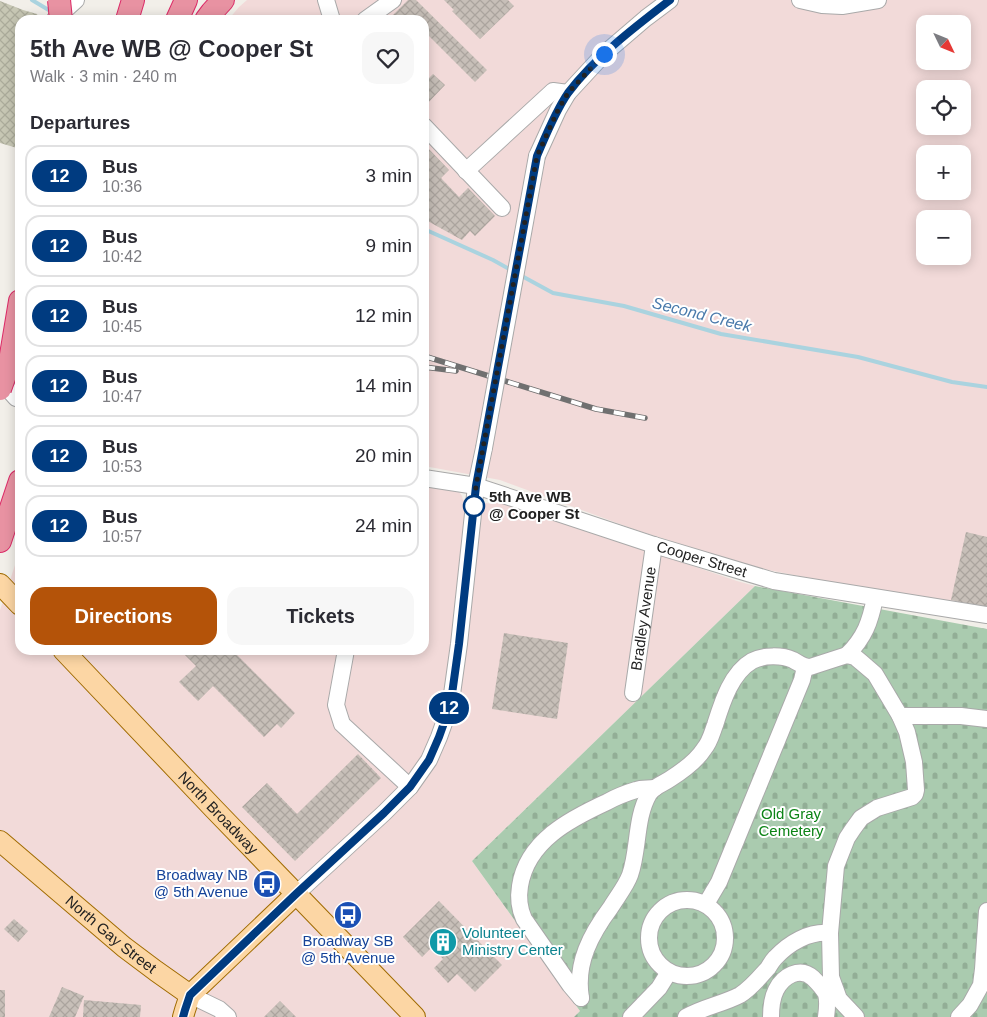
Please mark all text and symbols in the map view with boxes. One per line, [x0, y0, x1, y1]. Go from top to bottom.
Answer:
north arrow [916, 15, 971, 70]
map controls [916, 15, 971, 265]
button: heart [362, 32, 414, 84]
text: 5th Ave WB @ Cooper St [30, 35, 313, 62]
your location [592, 42, 617, 67]
text: Walk · 3 min · 240 m [30, 68, 177, 85]
button: locate [916, 80, 971, 135]
text: Departures [30, 112, 130, 133]
button: + [916, 145, 971, 200]
text: Bus [102, 156, 138, 177]
text: 3 min [366, 165, 412, 186]
text: 12 [49, 166, 70, 186]
text: 10:36 [102, 178, 142, 195]
button: − [916, 210, 971, 265]
text: Bus [102, 226, 138, 247]
text: 9 min [366, 235, 412, 256]
text: 12 [49, 236, 70, 256]
text: 10:42 [102, 248, 142, 265]
water label: Second Creek [651, 294, 754, 335]
text: Bus [102, 296, 138, 317]
text: 12 min [355, 305, 412, 326]
text: 12 [49, 306, 70, 326]
text: 10:45 [102, 318, 142, 335]
text: Bus [102, 366, 138, 387]
text: 14 min [355, 375, 412, 396]
text: 12 [49, 376, 70, 396]
text: 10:47 [102, 388, 142, 405]
text: Bus [102, 436, 138, 457]
text: 20 min [355, 445, 412, 466]
text: 12 [49, 446, 70, 466]
text: 10:53 [102, 458, 142, 475]
place label: 5th Ave WB @ Cooper St [489, 488, 579, 522]
marker: 5th Ave WB @ Cooper St [463, 495, 485, 517]
text: Bus [102, 506, 138, 527]
text: 24 min [355, 515, 412, 536]
text: 12 [49, 516, 70, 536]
text: 10:57 [102, 528, 142, 545]
street label: Cooper Street [655, 537, 750, 581]
street label: Bradley Avenue [627, 566, 659, 672]
button: Directions [30, 587, 217, 645]
button: Tickets [227, 587, 414, 645]
line badge: 12 [426, 692, 472, 724]
text: 12 [439, 698, 459, 718]
street label: North Broadway [175, 768, 262, 858]
park label: Old Gray Cemetery [758, 805, 824, 839]
place label: Broadway NB @ 5th Avenue [154, 866, 248, 900]
bus stop icon: Broadway NB @ 5th Avenue [252, 869, 282, 899]
street label: North Gay Street [62, 892, 161, 977]
bus stop icon: Broadway SB @ 5th Avenue [333, 900, 363, 930]
place label: Volunteer Ministry Center [462, 924, 563, 958]
building icon: Volunteer Ministry Center [428, 927, 458, 957]
place label: Broadway SB @ 5th Avenue [301, 932, 395, 966]

